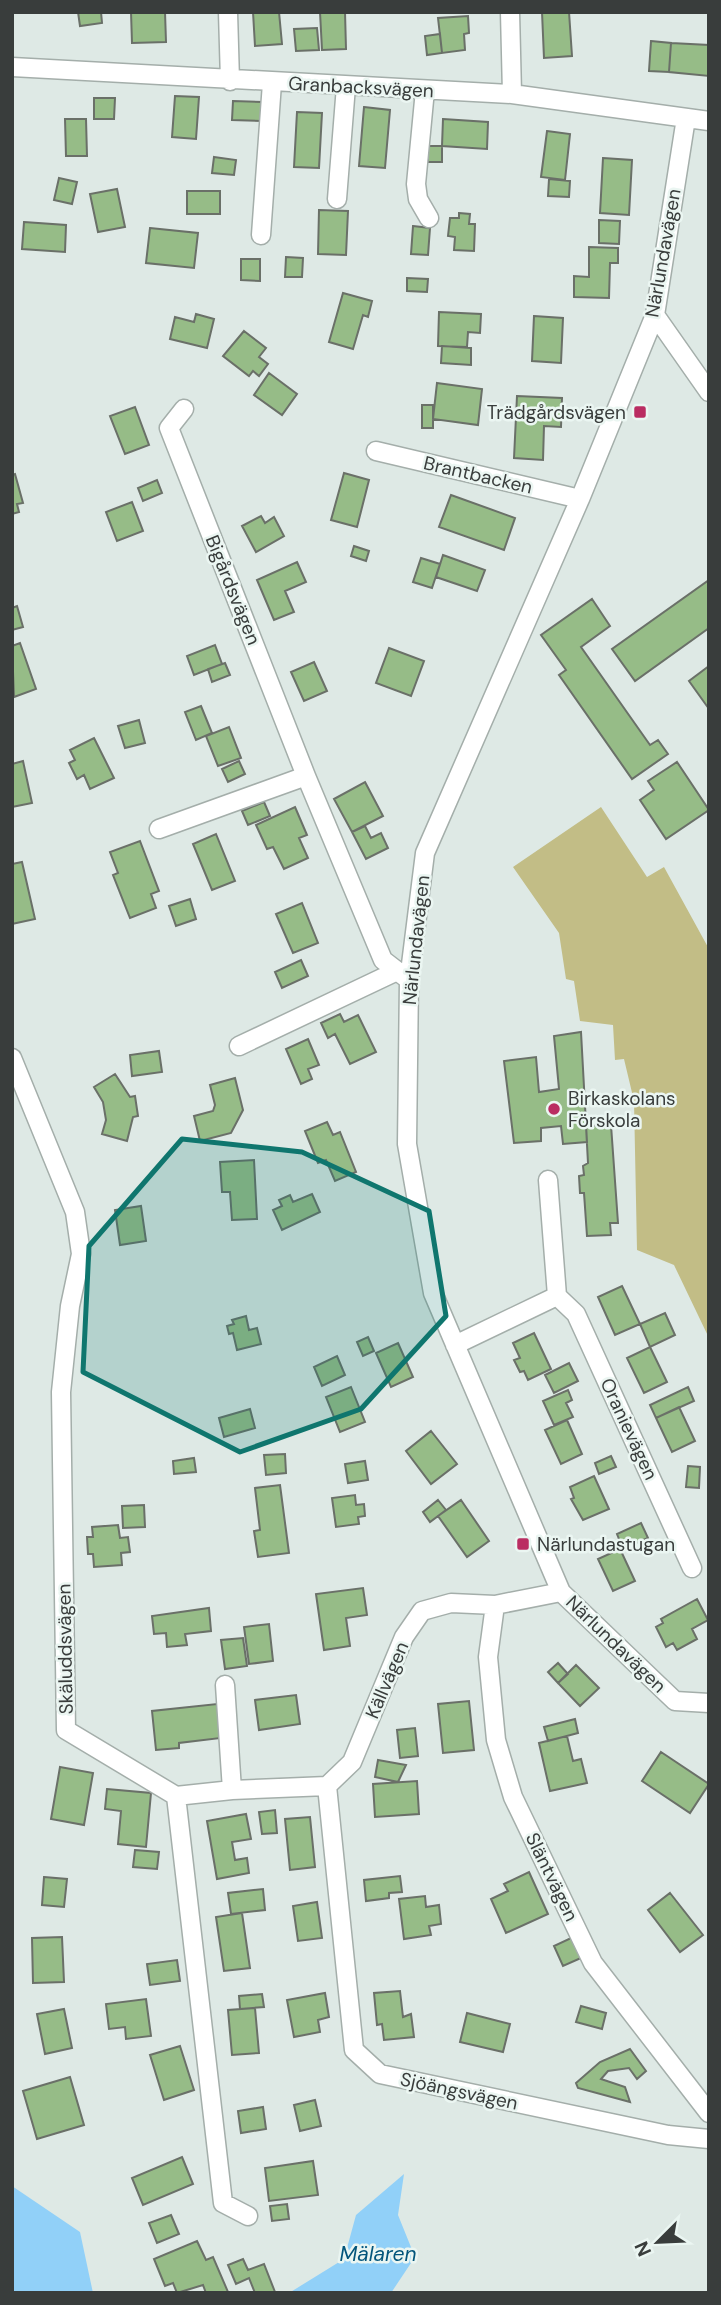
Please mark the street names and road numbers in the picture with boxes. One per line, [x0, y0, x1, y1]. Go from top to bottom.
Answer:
street label: Granbacksvägen [288, 71, 434, 103]
street label: Närlundavägen [639, 187, 687, 319]
street label: Brantbacken [421, 450, 535, 500]
street label: Bigårdsvägen [200, 531, 266, 649]
street label: Närlundavägen [397, 874, 435, 1006]
street label: Oranievägen [594, 1374, 664, 1484]
street label: Skäluddsvägen [51, 1583, 79, 1715]
street label: Närlundavägen [560, 1590, 672, 1698]
street label: Källvägen [360, 1638, 414, 1722]
street label: Släntvägen [520, 1828, 584, 1926]
street label: Sjöängsvägen [398, 2066, 520, 2116]

